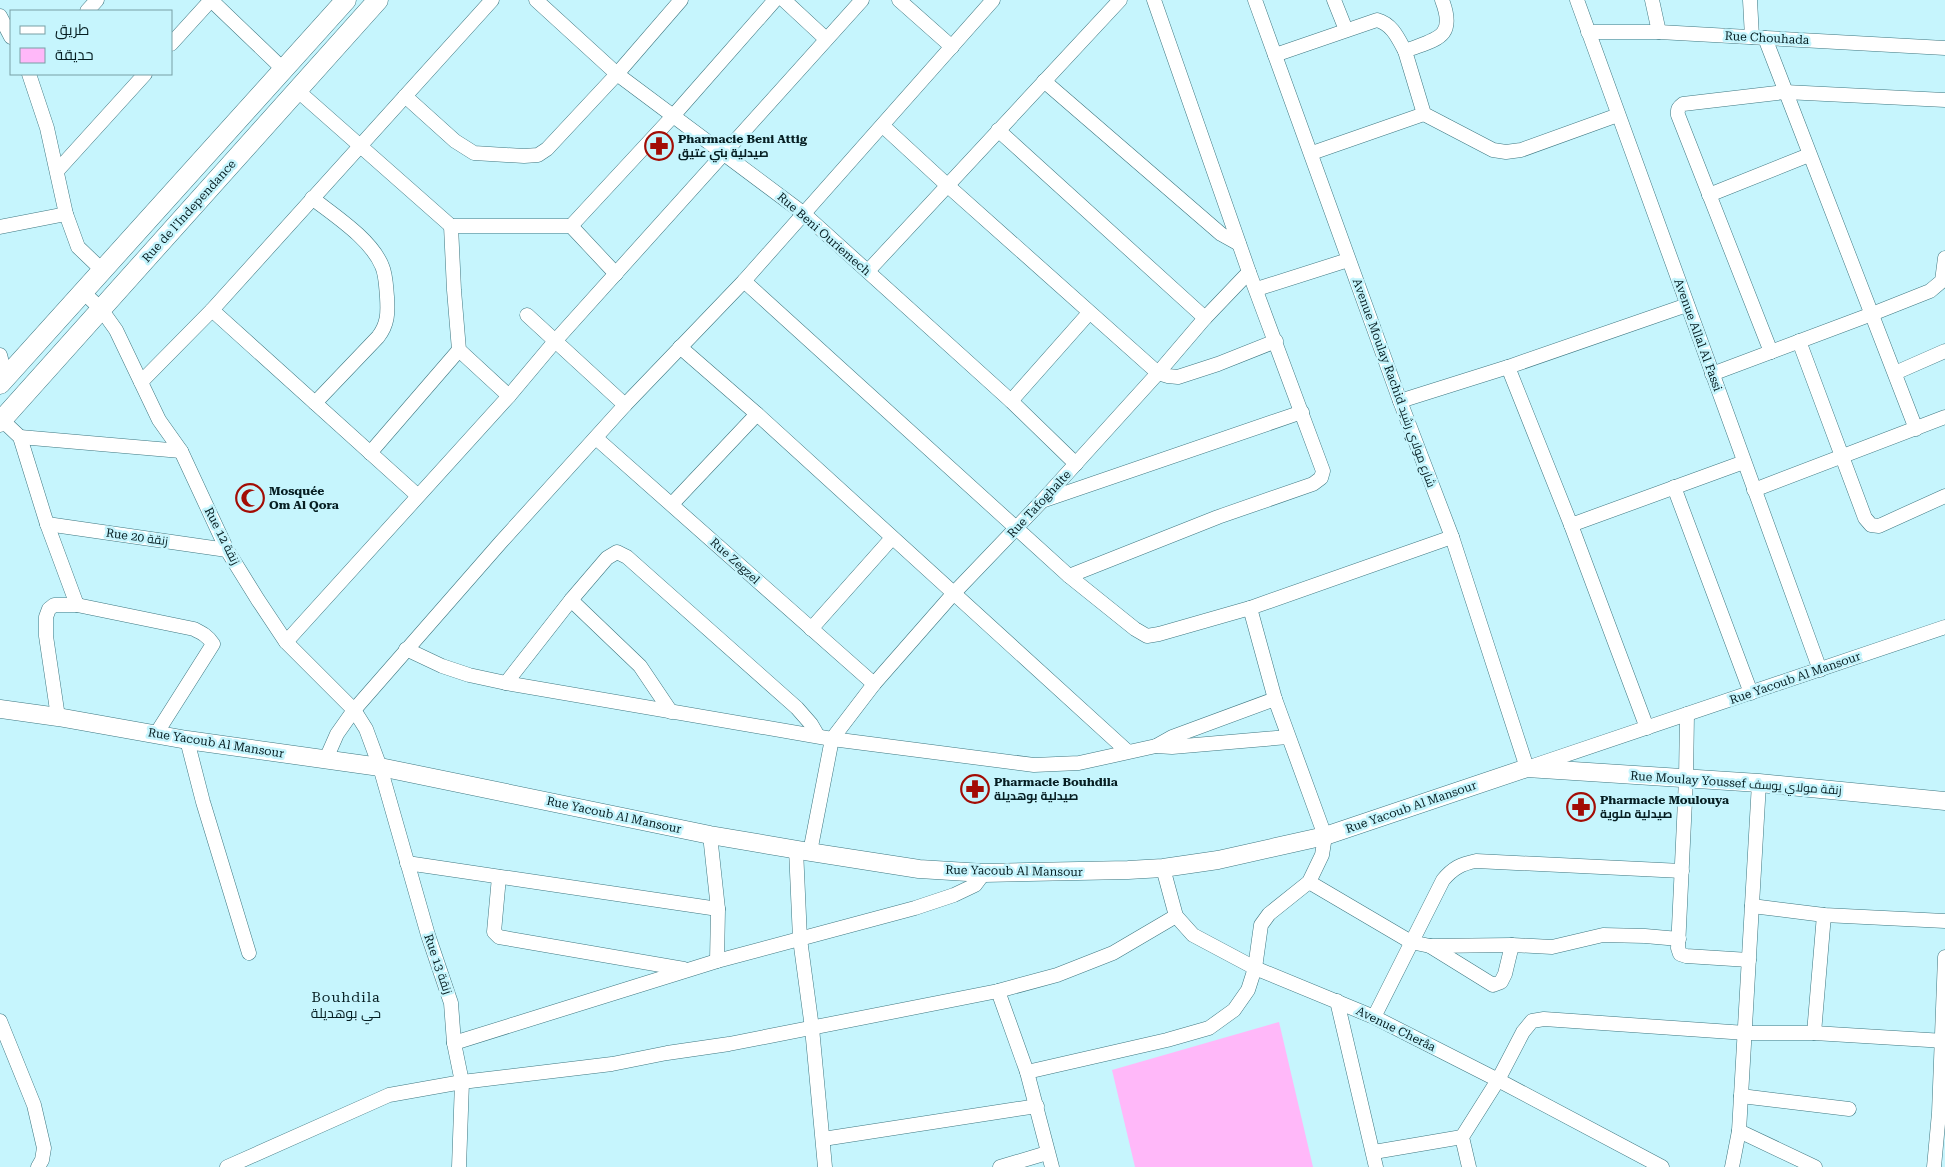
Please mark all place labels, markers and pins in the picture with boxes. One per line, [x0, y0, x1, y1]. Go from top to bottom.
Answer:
pharmacy icon: Pharmacie Beni Attig صيدلية بني عتيق [644, 131, 674, 161]
place label: Pharmacie Beni Attig صيدلية بني عتيق [678, 132, 808, 163]
mosque icon: Mosquée Om Al Qora [235, 483, 265, 513]
place label: Mosquée Om Al Qora [269, 484, 339, 512]
pharmacy icon: Pharmacie Bouhdila صيدلية بوهديلة [960, 774, 990, 804]
place label: Pharmacie Bouhdila صيدلية بوهديلة [994, 775, 1118, 804]
pharmacy icon: Pharmacie Moulouya صيدلية ملوية [1566, 792, 1596, 822]
place label: Pharmacie Moulouya صيدلية ملوية [1600, 793, 1729, 822]

